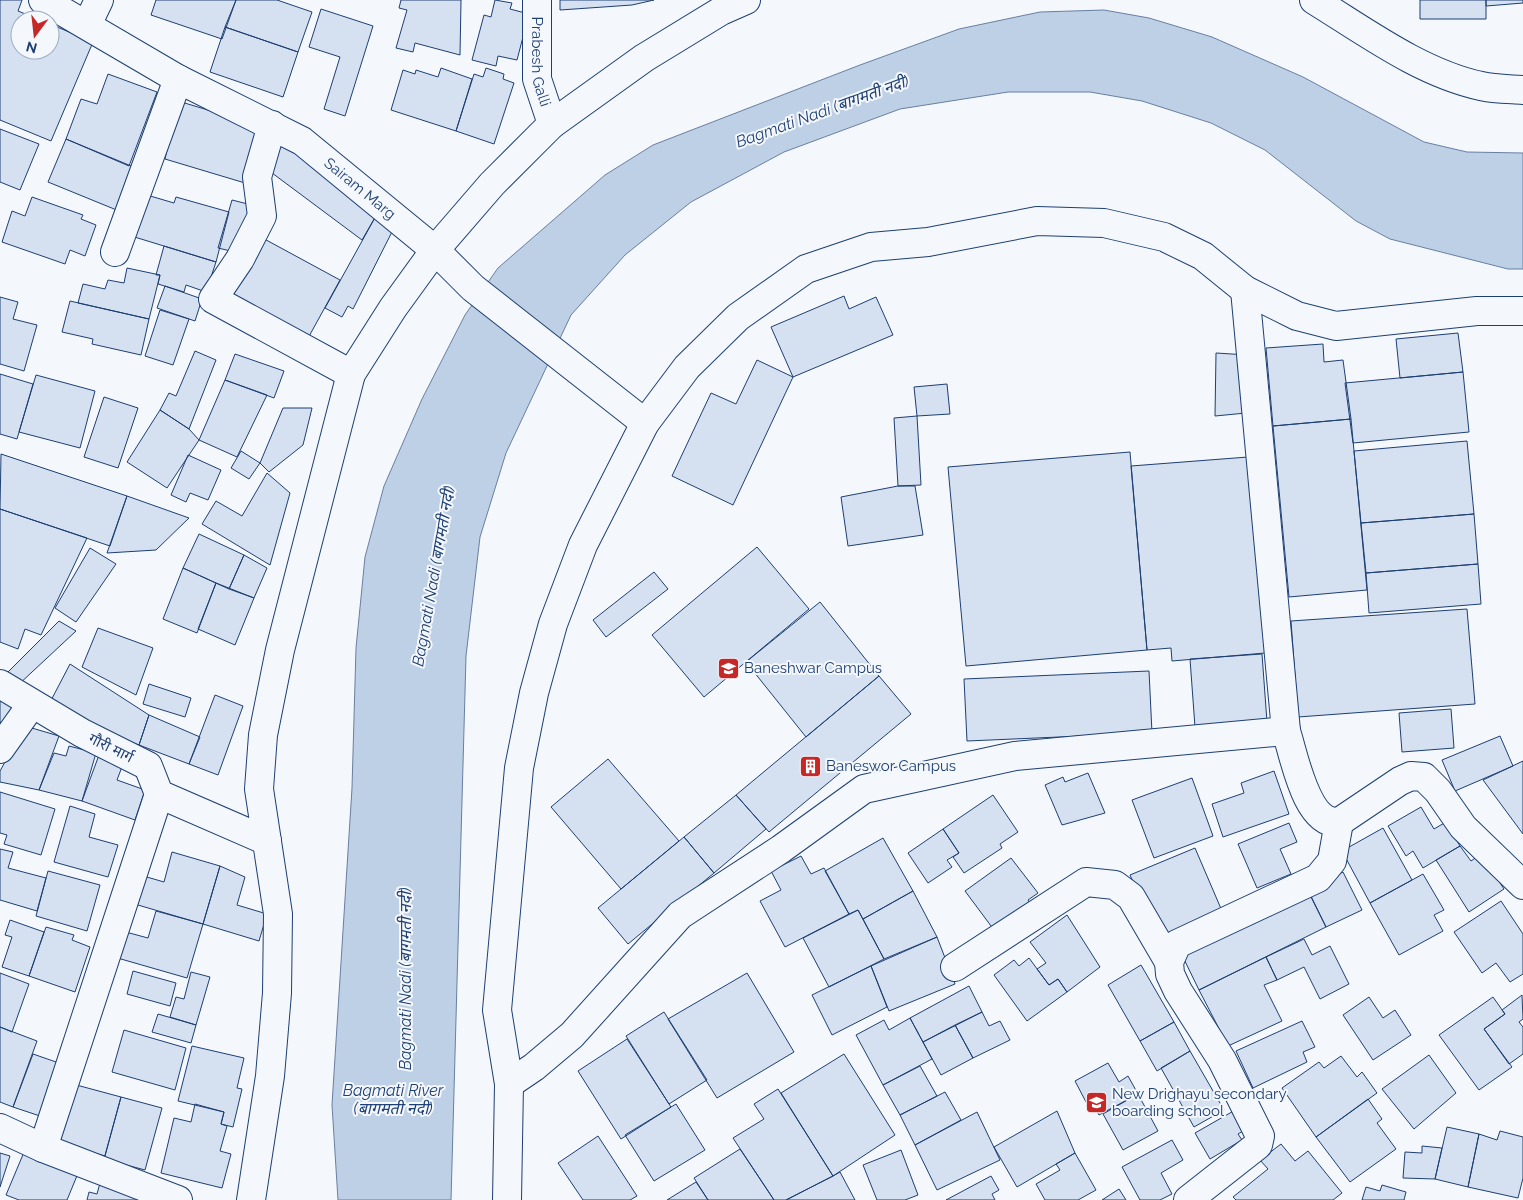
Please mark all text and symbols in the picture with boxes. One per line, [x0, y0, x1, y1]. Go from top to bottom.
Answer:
north arrow [10, 10, 60, 60]
street label: Prabesh Galli [528, 16, 555, 109]
text: N [24, 38, 39, 57]
water label: Bagmati Nadi (बागमती नदी) [733, 71, 911, 152]
street label: Sairam Marg [321, 154, 399, 223]
water label: Bagmati Nadi (बागमती नदी) [408, 484, 459, 668]
school or university icon: Baneshwar Campus [716, 656, 740, 680]
place label: Baneshwar Campus [744, 659, 882, 677]
street label: गौरी मार्ग [86, 730, 137, 767]
building icon: Baneswor Campus [798, 754, 822, 778]
place label: Baneswor Campus [826, 757, 956, 775]
water label: Bagmati Nadi (बागमती नदी) [396, 888, 415, 1070]
water label: Bagmati River (बागमती नदी) [343, 1081, 444, 1118]
place label: New Drighayu secondary boarding school [1112, 1085, 1287, 1120]
school or university icon: New Drighayu secondary boarding school [1084, 1091, 1108, 1115]

